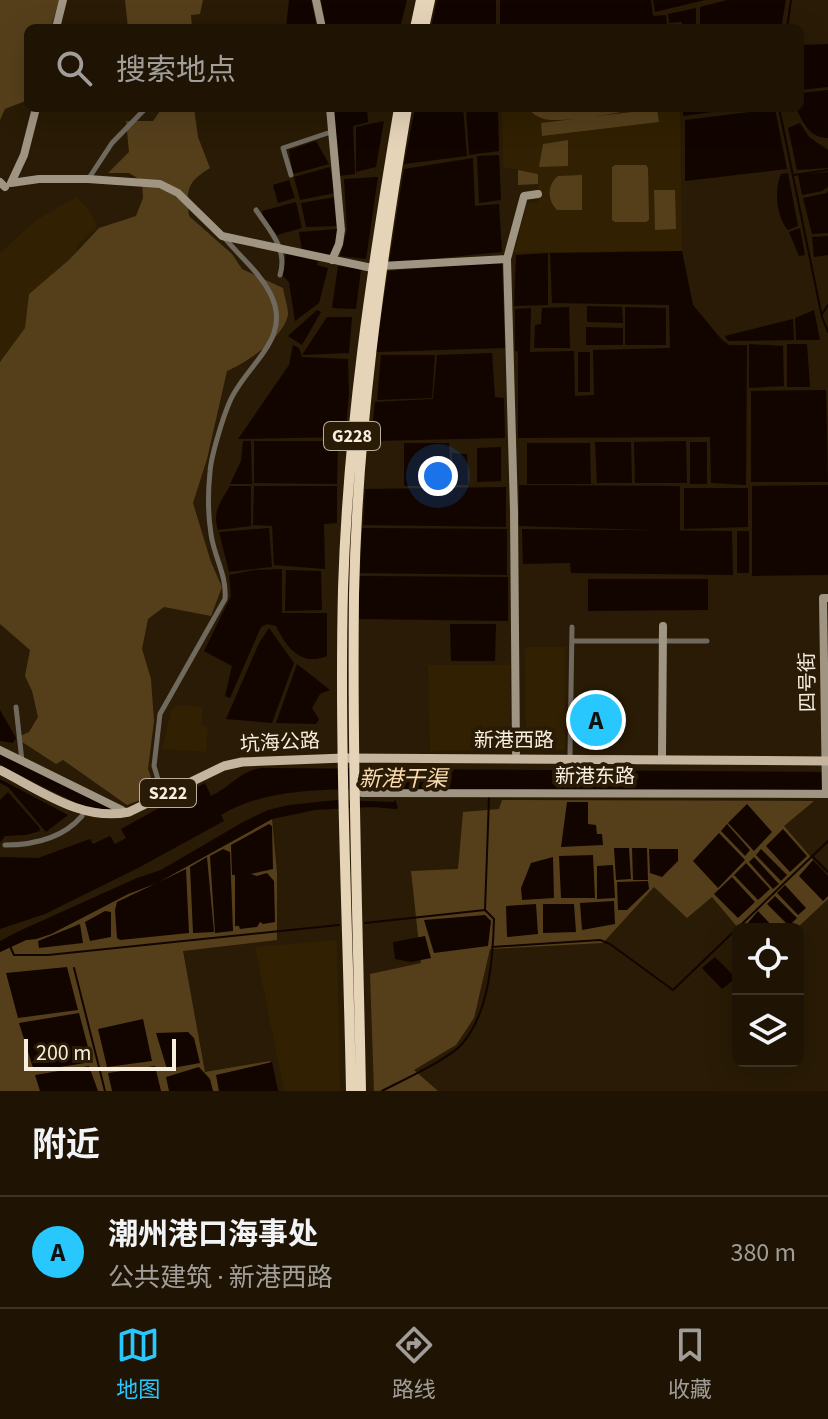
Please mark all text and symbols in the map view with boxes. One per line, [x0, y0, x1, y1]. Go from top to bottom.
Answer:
search box [24, 24, 804, 112]
icon: search [52, 46, 96, 90]
text: 搜索地点 [116, 49, 236, 92]
road number: G228 [324, 422, 380, 450]
your location [418, 456, 458, 496]
street label: 四号街 [793, 652, 823, 712]
pin: A [570, 690, 622, 750]
street label: 坑海公路 [239, 727, 321, 759]
street label: 新港西路 [474, 727, 554, 755]
water label: 新港干渠 [359, 763, 450, 795]
street label: 新港东路 [555, 763, 635, 791]
road number: S222 [140, 779, 196, 807]
map controls [732, 923, 804, 1067]
button: locate [732, 923, 804, 995]
button: layers [732, 995, 804, 1067]
scale bar [24, 1035, 176, 1071]
text: 200 m [36, 1037, 91, 1069]
text: 附近 [32, 1121, 100, 1170]
text: 潮州港口海事处 [108, 1213, 318, 1256]
text: A [51, 1234, 65, 1271]
text: 380 m [730, 1234, 796, 1271]
text: 公共建筑 · 新港西路 [108, 1259, 333, 1296]
tab: 地图 [116, 1323, 160, 1406]
tab: 路线 [392, 1323, 436, 1406]
tab: 收藏 [668, 1323, 712, 1406]

